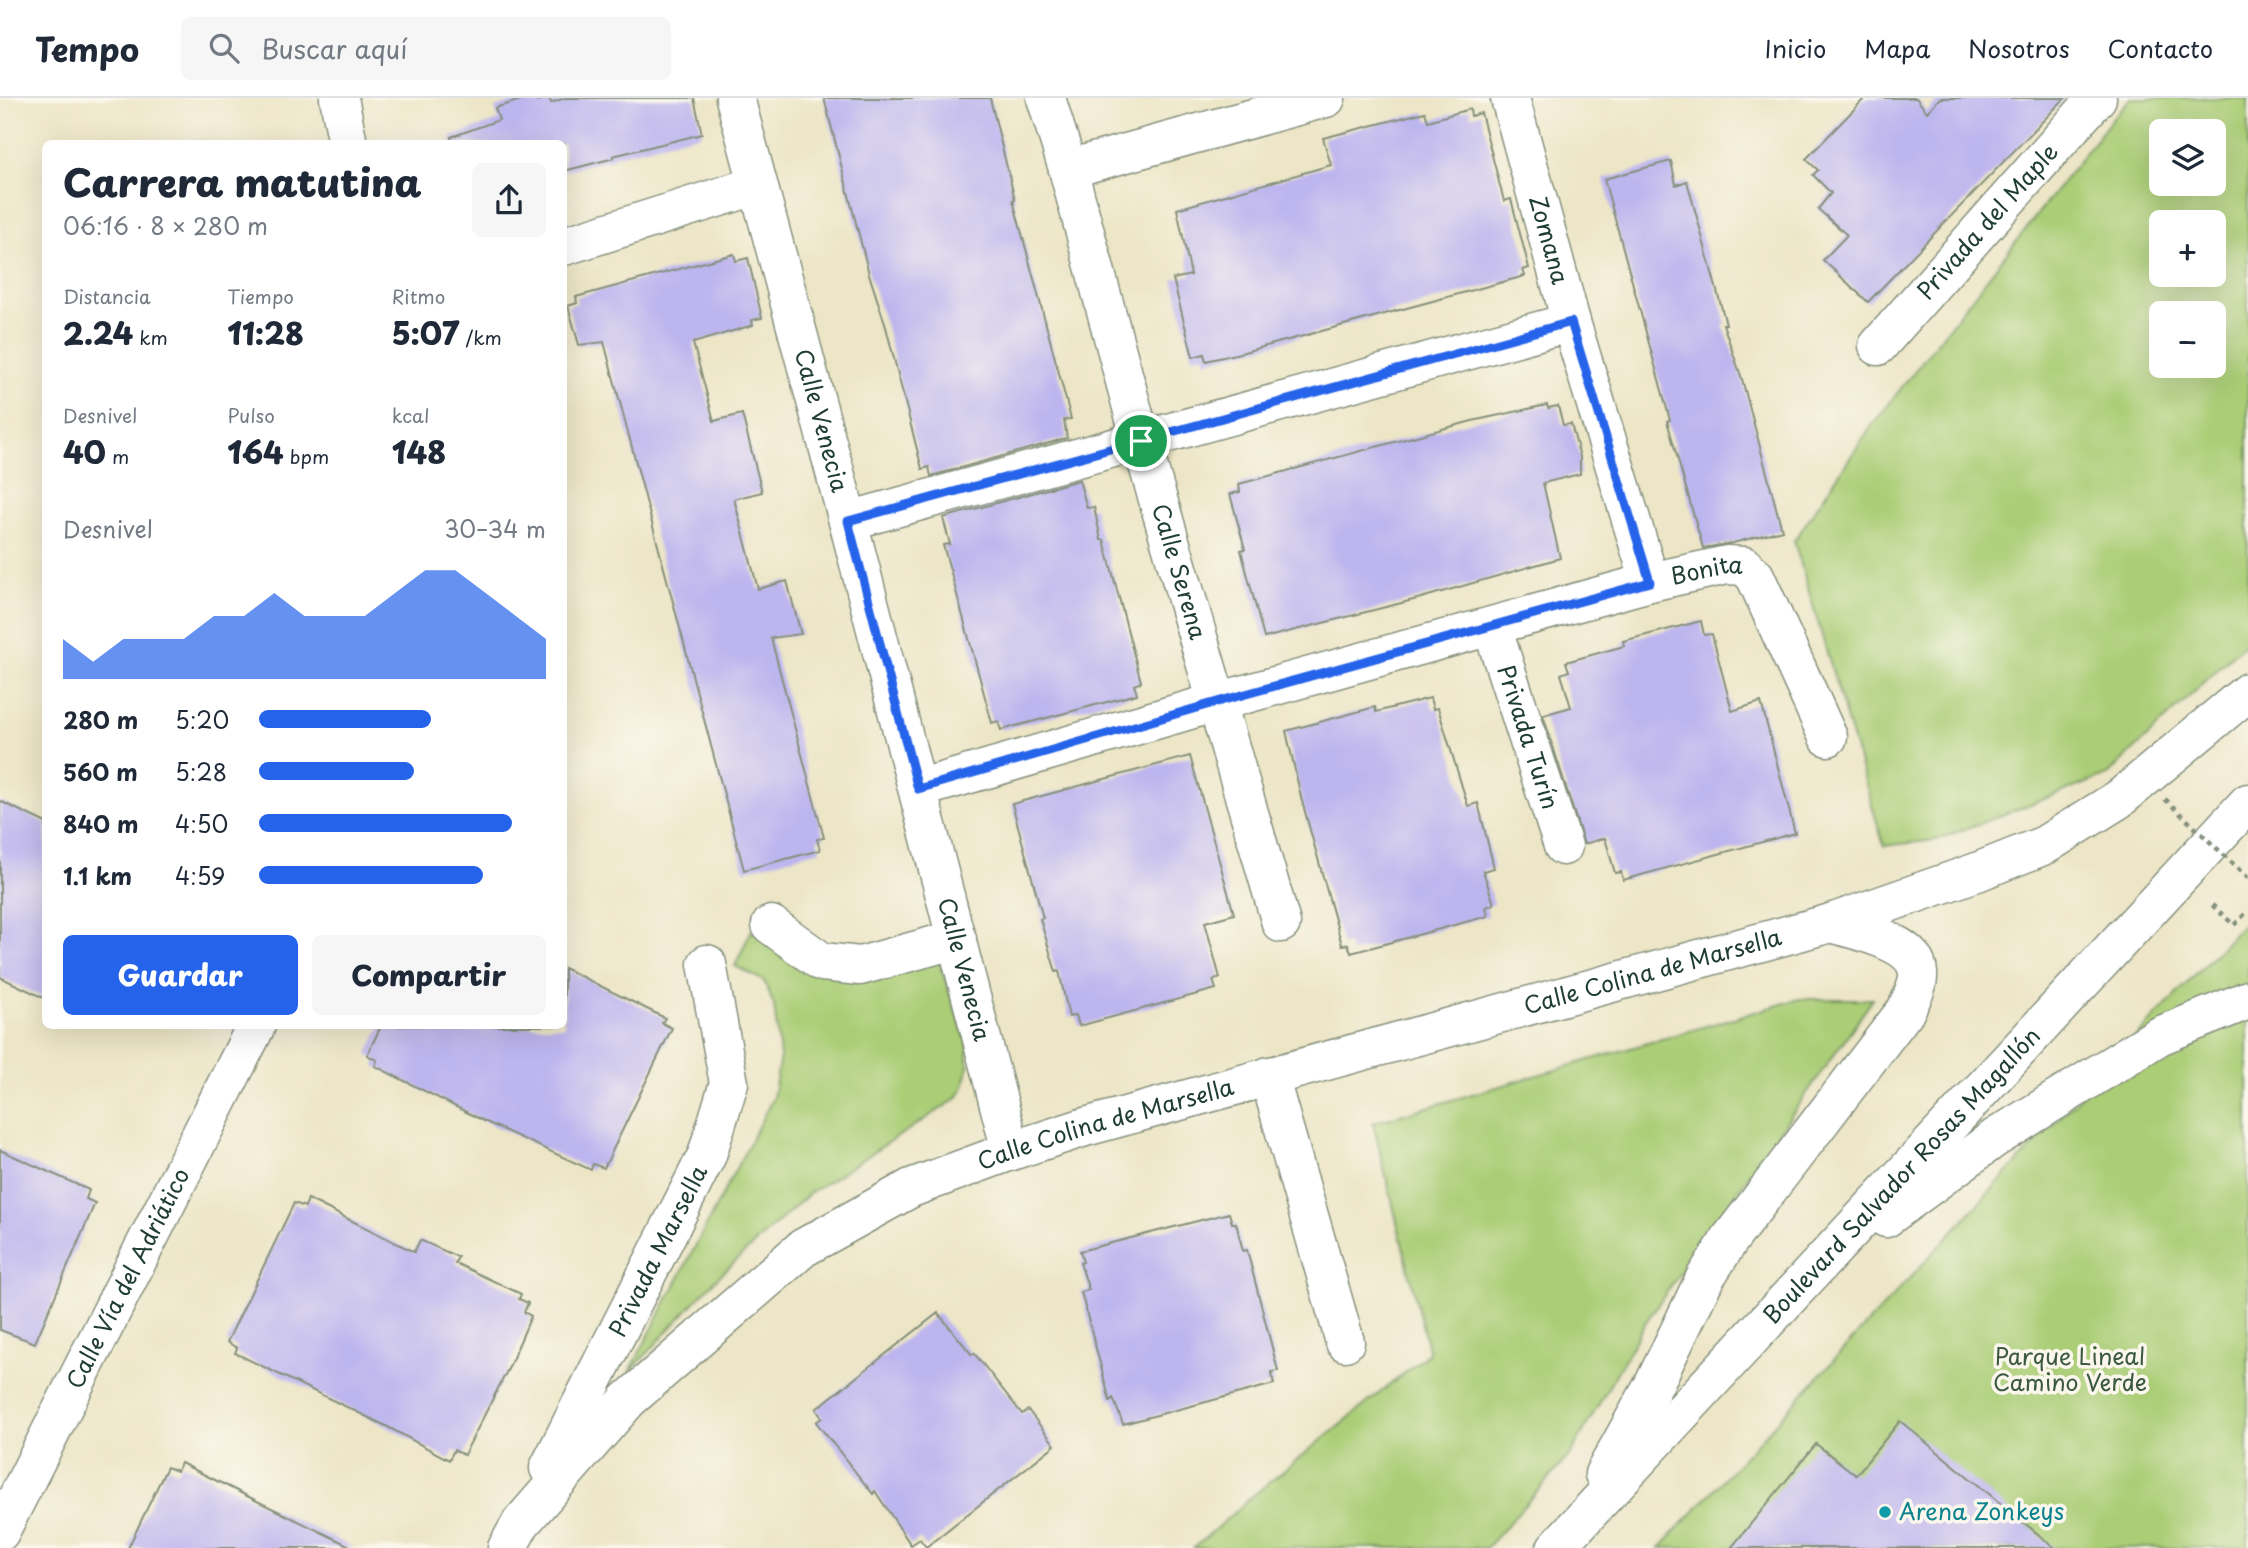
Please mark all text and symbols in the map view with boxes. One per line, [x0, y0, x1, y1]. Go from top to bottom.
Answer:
search box [181, 17, 671, 80]
text: Tempo [35, 23, 139, 73]
icon: search [205, 29, 243, 67]
text: Buscar aquí [261, 29, 408, 68]
text: Inicio [1765, 30, 1826, 66]
text: Mapa [1864, 30, 1930, 66]
text: Nosotros [1968, 30, 2070, 66]
text: Contacto [2108, 30, 2213, 66]
map controls [2149, 119, 2226, 378]
button: layers [2149, 119, 2226, 196]
street label: Privada del Maple [1908, 135, 2066, 307]
text: Carrera matutina [63, 153, 422, 210]
button: share [472, 163, 546, 237]
street label: Zomana [1521, 191, 1579, 288]
text: 06:16 · 8 × 280 m [63, 208, 268, 243]
button: + [2149, 210, 2226, 287]
text: Distancia [63, 282, 151, 310]
text: Tiempo [227, 282, 294, 310]
text: Ritmo [392, 282, 445, 310]
button: − [2149, 301, 2226, 378]
text: 2.24 [63, 310, 133, 355]
text: 11:28 [227, 310, 304, 355]
text: 5:07 [392, 310, 459, 355]
text: km [133, 323, 168, 351]
text: /km [459, 323, 502, 351]
street label: Calle Venecia [787, 345, 859, 496]
text: Desnivel [63, 401, 137, 429]
text: Pulso [227, 401, 275, 429]
text: kcal [392, 401, 430, 429]
pin [1111, 411, 1171, 471]
icon: arrive [1122, 422, 1160, 460]
text: 40 [63, 429, 106, 474]
text: 164 [227, 429, 284, 474]
text: 148 [392, 429, 446, 474]
text: m [106, 442, 129, 470]
text: bpm [284, 442, 329, 470]
street label: Calle Serena [1144, 499, 1217, 644]
text: Desnivel [63, 511, 153, 546]
text: 30–34 m [444, 511, 546, 546]
street label: Bonita [1667, 546, 1744, 593]
street label: Privada Turín [1489, 660, 1569, 814]
text: 280 m [63, 702, 138, 737]
text: 5:20 [175, 702, 229, 737]
text: 560 m [63, 754, 138, 789]
text: 5:28 [175, 754, 227, 789]
text: 840 m [63, 806, 139, 841]
text: 4:50 [175, 806, 228, 841]
text: 1.1 km [63, 858, 132, 893]
text: 4:59 [175, 858, 225, 893]
street label: Calle Venecia [930, 893, 1001, 1045]
street label: Calle Colina de Marsella [1519, 918, 1785, 1022]
button: Guardar [63, 935, 298, 1015]
button: Compartir [312, 935, 546, 1015]
street label: Boulevard Salvador Rosas Magallón [1754, 1019, 2047, 1331]
street label: Calle Colina de Marsella [972, 1068, 1238, 1178]
street label: Privada Marsella [599, 1158, 715, 1342]
street label: Calle Vía del Adriático [56, 1161, 197, 1394]
park label: Parque Lineal Camino Verde [1993, 1338, 2147, 1399]
place label: Arena Zonkeys [1899, 1493, 2064, 1528]
marker: Arena Zonkeys [1877, 1504, 1893, 1520]

